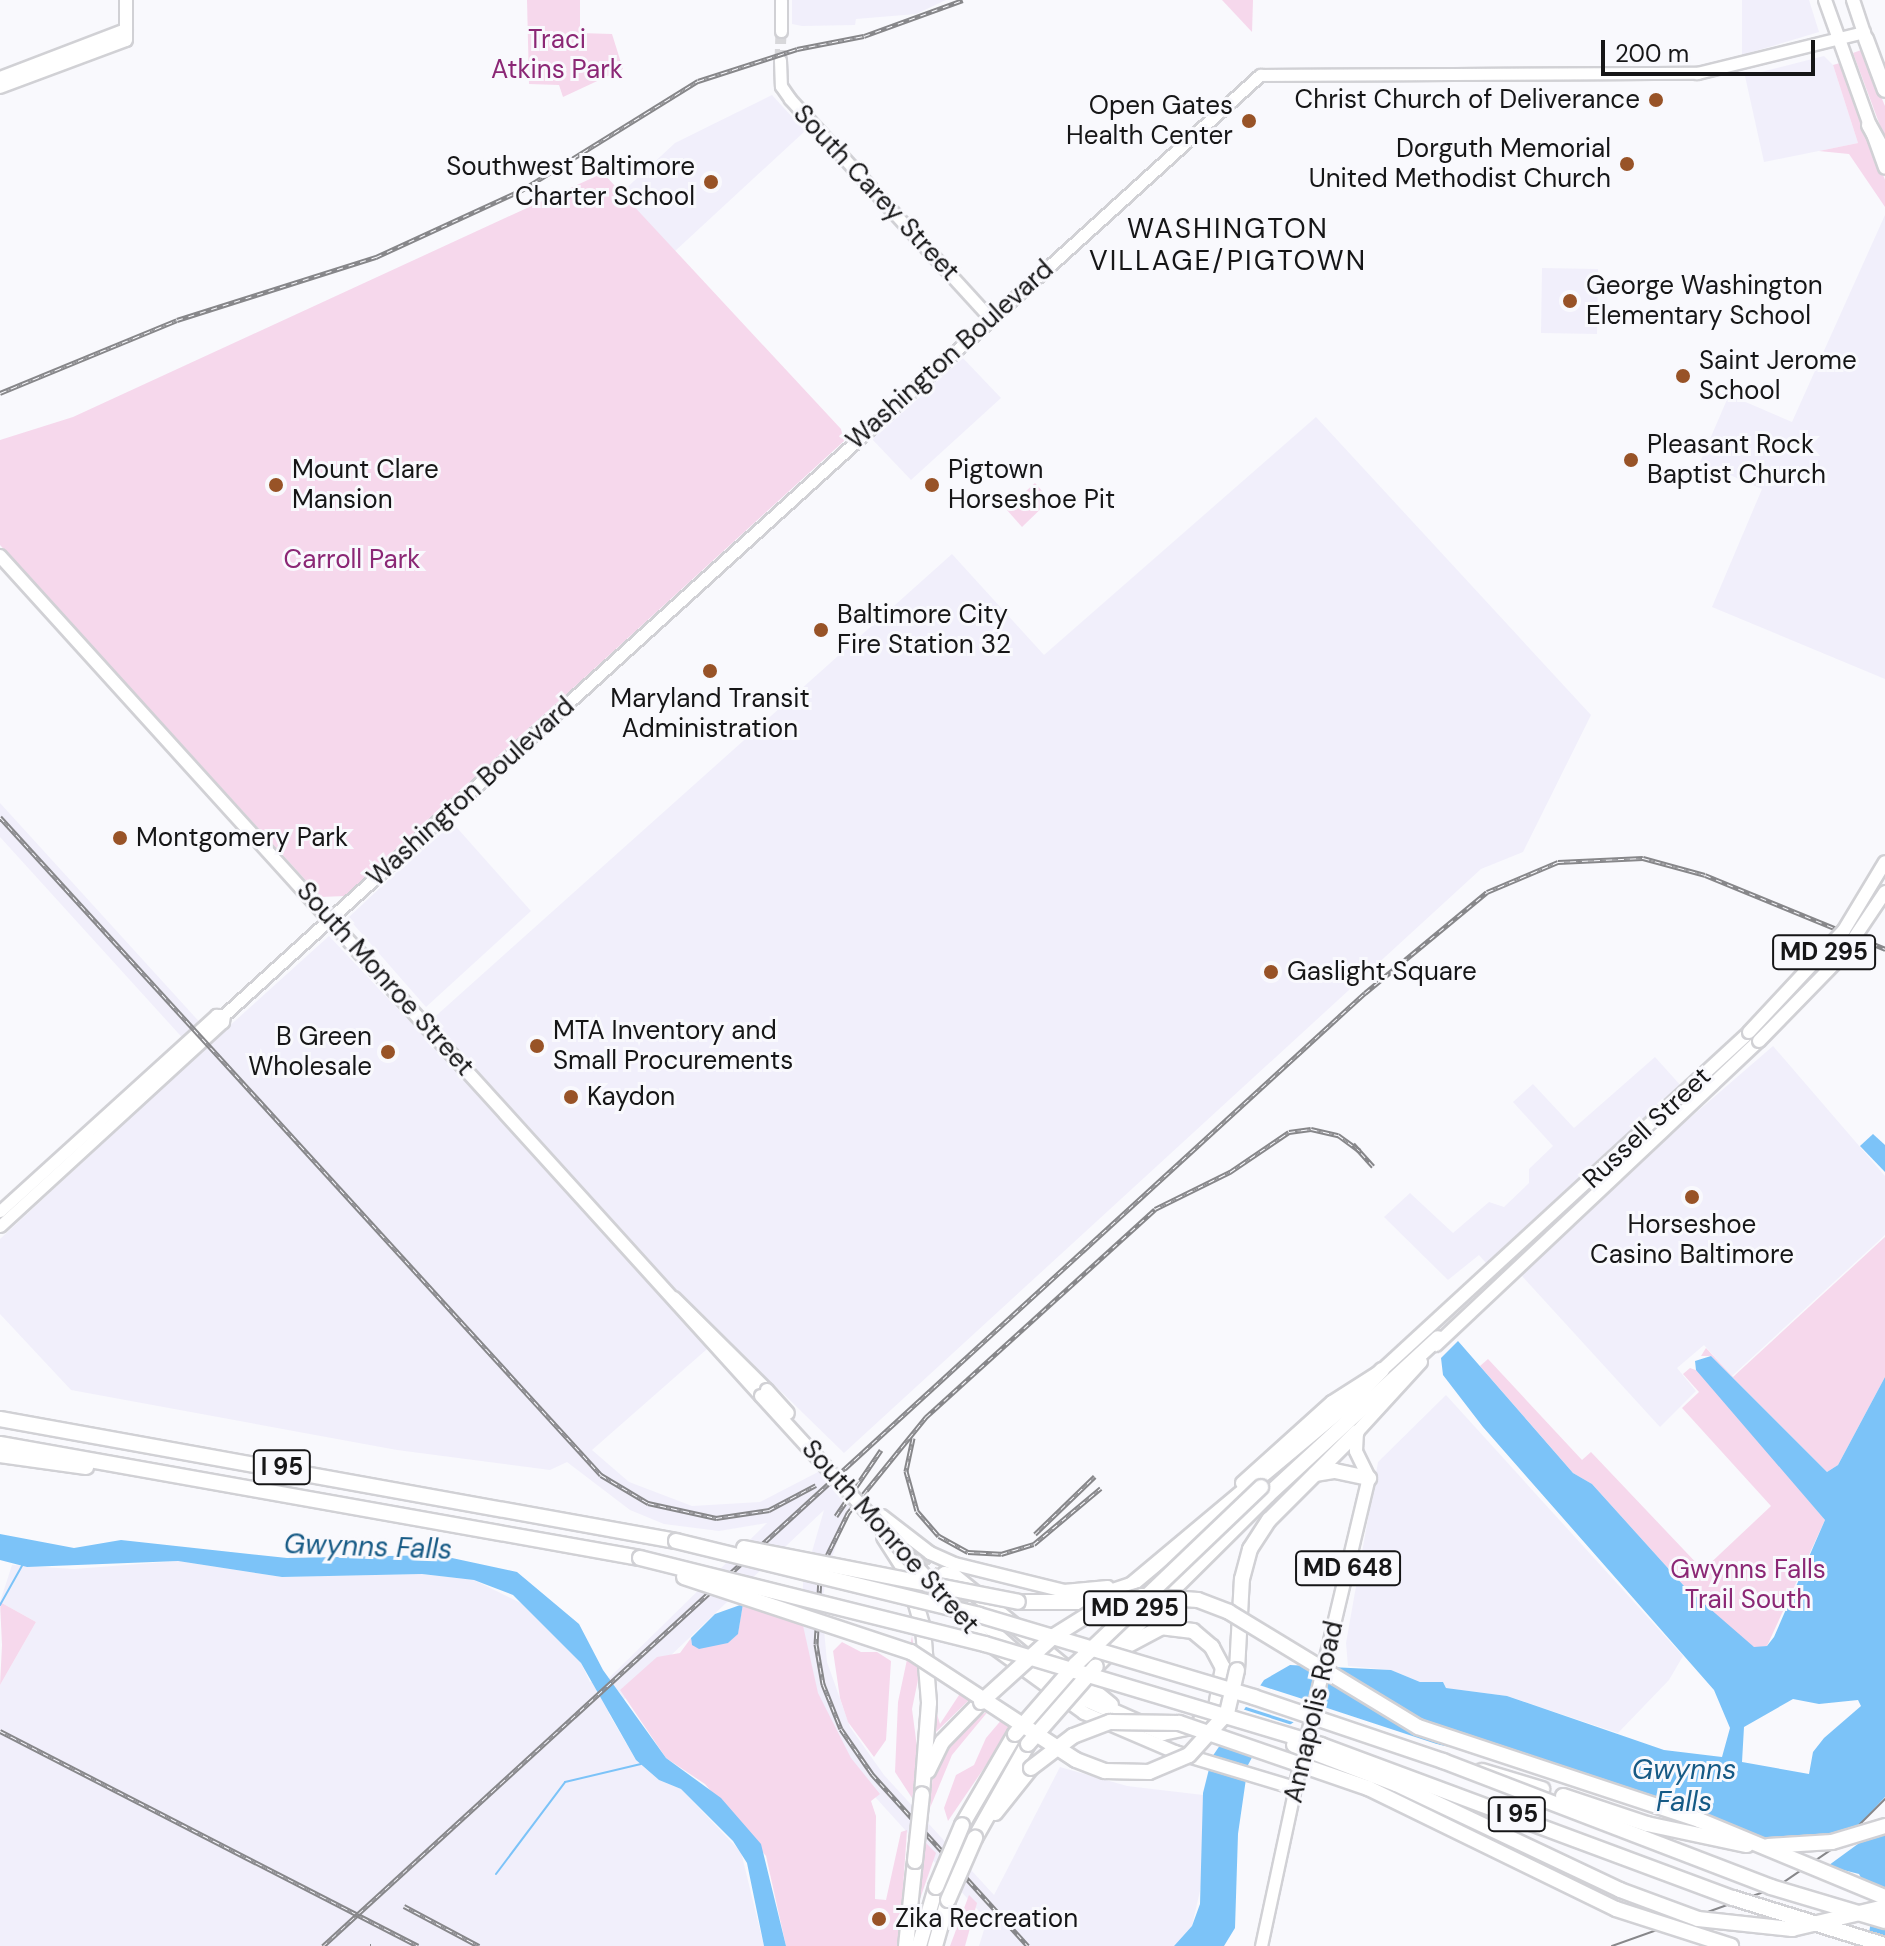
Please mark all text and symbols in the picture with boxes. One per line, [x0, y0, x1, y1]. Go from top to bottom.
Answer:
park label: Traci Atkins Park [491, 24, 623, 86]
scale bar [1605, 24, 1819, 74]
text: 200 m [1615, 38, 1689, 69]
place label: Christ Church of Deliverance [1295, 84, 1640, 116]
place label: Open Gates Health Center [1066, 90, 1233, 152]
marker: Christ Church of Deliverance [1647, 91, 1665, 109]
street label: South Carey Street [787, 99, 965, 287]
marker: Open Gates Health Center [1240, 112, 1258, 130]
place label: Dorguth Memorial United Methodist Church [1309, 133, 1611, 194]
place label: Southwest Baltimore Charter School [446, 151, 695, 212]
marker: Dorguth Memorial United Methodist Church [1618, 155, 1636, 173]
marker: Southwest Baltimore Charter School [702, 173, 720, 191]
district label: WASHINGTON VILLAGE/PIGTOWN [1089, 212, 1367, 278]
street label: Washington Boulevard [840, 254, 1060, 456]
place label: George Washington Elementary School [1586, 270, 1823, 332]
marker: George Washington Elementary School [1561, 292, 1579, 310]
place label: Saint Jerome School [1699, 345, 1857, 406]
marker: Saint Jerome School [1674, 367, 1692, 385]
place label: Pleasant Rock Baptist Church [1647, 429, 1826, 490]
marker: Pleasant Rock Baptist Church [1622, 451, 1640, 469]
place label: Mount Clare Mansion [292, 454, 439, 516]
place label: Pigtown Horseshoe Pit [948, 454, 1115, 516]
marker: Mount Clare Mansion [267, 476, 285, 494]
marker: Pigtown Horseshoe Pit [923, 476, 941, 494]
park label: Carroll Park [284, 544, 420, 576]
place label: Baltimore City Fire Station 32 [837, 599, 1011, 660]
marker: Baltimore City Fire Station 32 [812, 621, 830, 639]
marker: Maryland Transit Administration [701, 662, 719, 680]
place label: Maryland Transit Administration [610, 683, 810, 744]
street label: Washington Boulevard [361, 691, 581, 893]
place label: Montgomery Park [136, 822, 348, 854]
marker: Montgomery Park [111, 829, 129, 847]
street label: South Monroe Street [290, 876, 480, 1082]
road number: MD 295 [1772, 932, 1876, 972]
place label: Gaslight Square [1287, 956, 1477, 988]
marker: Gaslight Square [1262, 963, 1280, 981]
place label: MTA Inventory and Small Procurements [553, 1015, 793, 1076]
place label: B Green Wholesale [248, 1021, 372, 1082]
marker: MTA Inventory and Small Procurements [528, 1037, 546, 1055]
marker: B Green Wholesale [379, 1043, 397, 1061]
street label: Russell Street [1577, 1061, 1717, 1195]
place label: Kaydon [587, 1081, 675, 1113]
marker: Kaydon [562, 1088, 580, 1106]
marker: Horseshoe Casino Baltimore [1683, 1188, 1701, 1206]
place label: Horseshoe Casino Baltimore [1590, 1209, 1794, 1270]
street label: South Monroe Street [795, 1434, 985, 1640]
road number: I 95 [252, 1447, 312, 1487]
water label: Gwynns Falls [283, 1527, 453, 1567]
road number: MD 648 [1294, 1548, 1402, 1588]
park label: Gwynns Falls Trail South [1670, 1554, 1826, 1616]
road number: MD 295 [1083, 1588, 1187, 1628]
street label: Annapolis Road [1278, 1618, 1350, 1806]
water label: Gwynns Falls [1632, 1753, 1736, 1819]
road number: I 95 [1487, 1794, 1547, 1834]
place label: Zika Recreation [895, 1903, 1078, 1935]
marker: Zika Recreation [870, 1910, 888, 1928]

